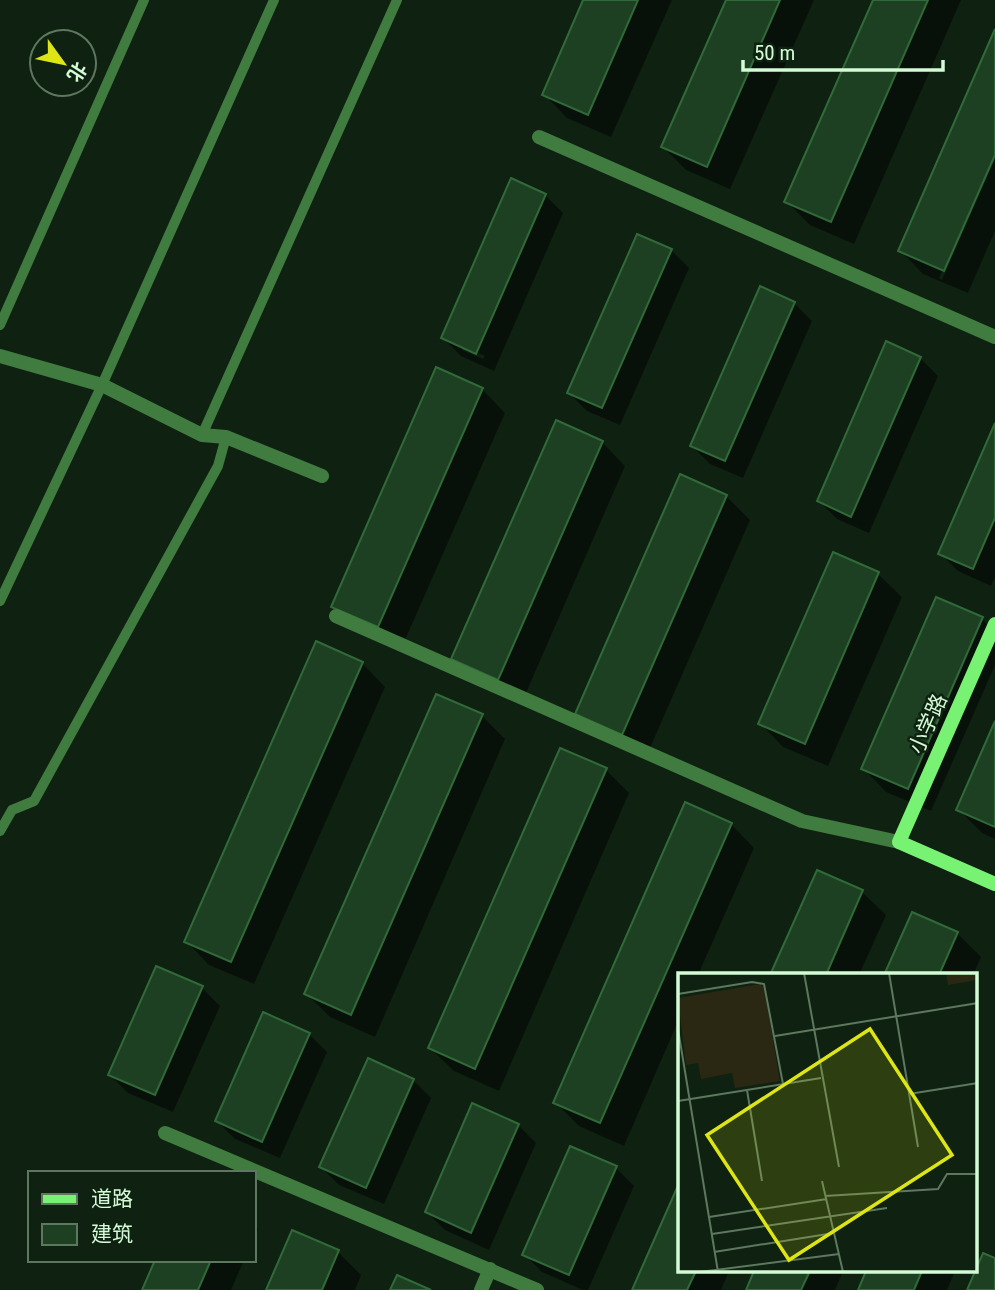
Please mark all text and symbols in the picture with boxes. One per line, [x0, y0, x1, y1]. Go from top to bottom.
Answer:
north arrow [28, 28, 98, 98]
scale bar [743, 28, 942, 72]
text: 50 m [754, 41, 795, 65]
text: 北 [62, 58, 92, 86]
street label: 小学路 [904, 690, 952, 758]
inset map [678, 973, 978, 1272]
legend [28, 1171, 256, 1262]
text: 道路 [91, 1187, 133, 1211]
text: 建筑 [91, 1222, 133, 1246]

